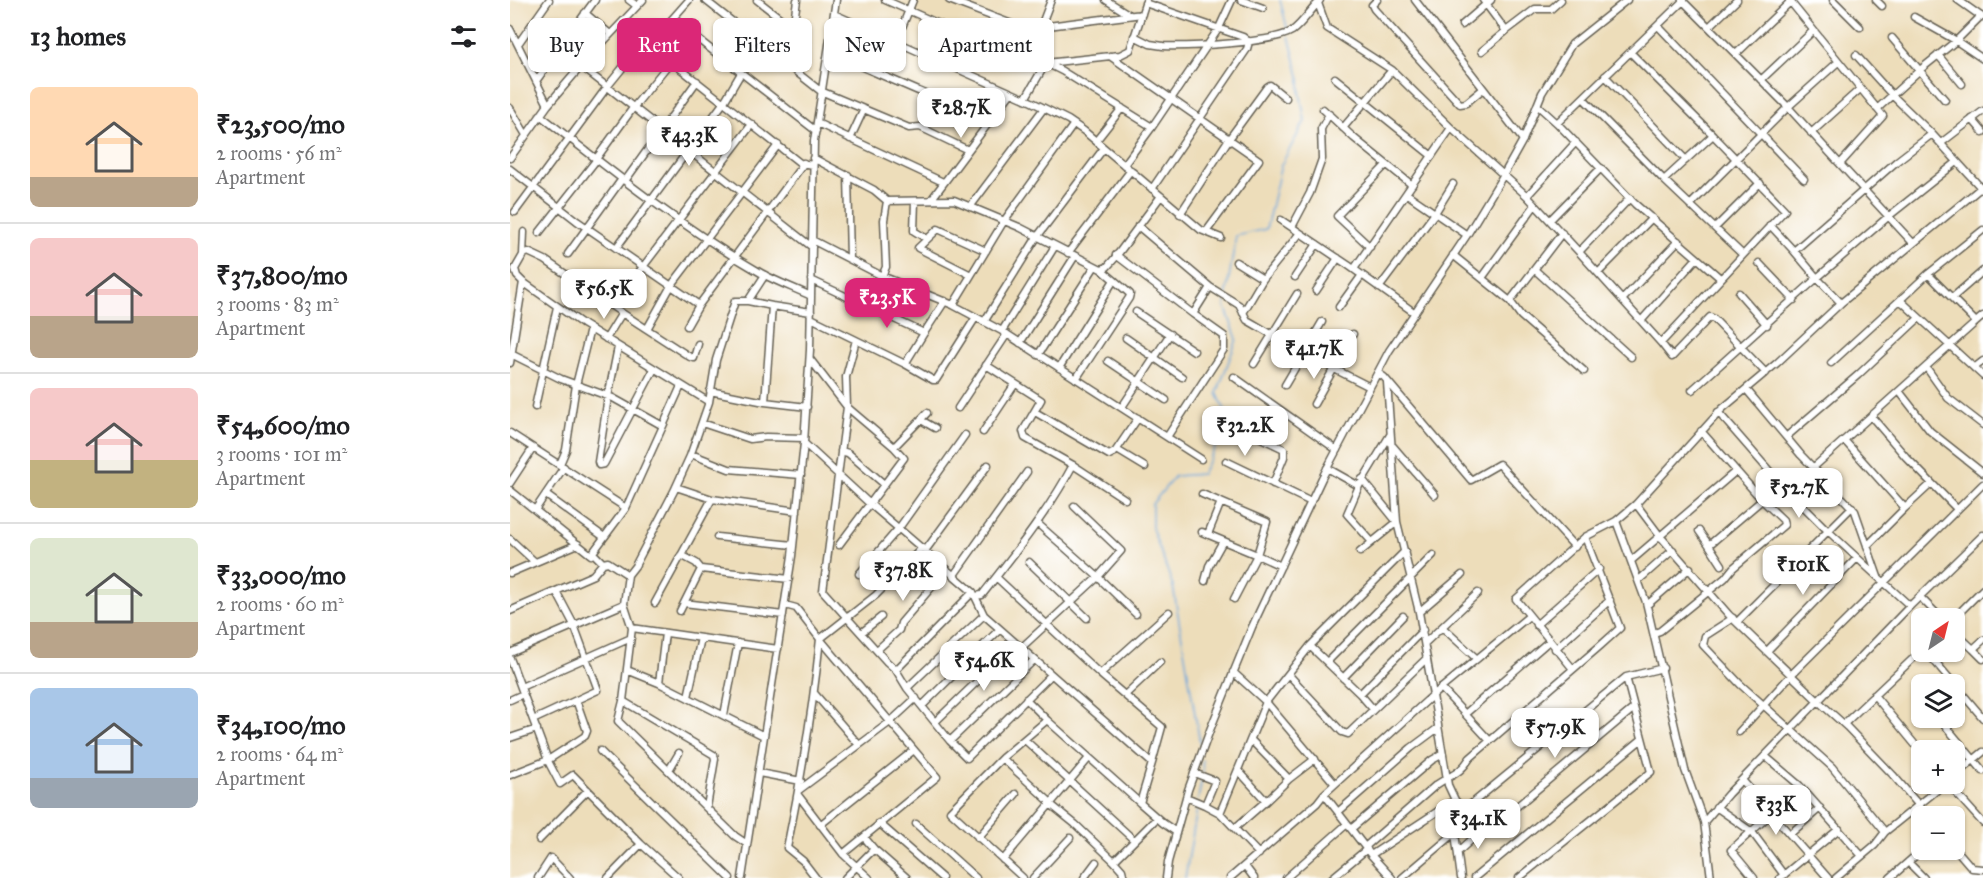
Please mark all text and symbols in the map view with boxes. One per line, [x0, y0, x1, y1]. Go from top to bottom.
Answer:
chip: Buy [528, 18, 605, 72]
chip: Rent [617, 18, 701, 72]
chip: Filters [713, 18, 812, 72]
chip: New [824, 18, 906, 72]
chip: Apartment [918, 18, 1054, 72]
text: 13 homes [30, 20, 126, 52]
icon: filters [447, 20, 480, 53]
pin: ₹28.7K [912, 88, 1010, 139]
text: ₹28.7K [931, 95, 991, 119]
text: ₹23,500/mo [216, 108, 345, 140]
icon: home [78, 111, 150, 183]
pin: ₹43.3K [640, 116, 738, 167]
text: ₹43.3K [661, 123, 717, 147]
text: 2 rooms · 56 m² [216, 141, 342, 165]
text: Apartment [216, 165, 305, 189]
text: ₹37,800/mo [216, 259, 348, 291]
icon: home [78, 262, 150, 334]
pin: ₹56.5K [555, 269, 653, 320]
text: ₹56.5K [575, 276, 633, 300]
pin: ₹23.5K [838, 278, 936, 329]
text: ₹23.5K [859, 285, 915, 309]
text: 3 rooms · 83 m² [216, 292, 339, 316]
text: Apartment [216, 316, 305, 340]
pin: ₹41.7K [1265, 329, 1363, 380]
text: ₹41.7K [1285, 336, 1343, 360]
pin: ₹32.2K [1196, 406, 1294, 457]
text: ₹54,600/mo [216, 409, 350, 441]
icon: home [78, 412, 150, 484]
text: ₹32.2K [1216, 413, 1274, 437]
text: 3 rooms · 101 m² [216, 442, 347, 466]
text: Apartment [216, 466, 305, 490]
pin: ₹52.7K [1750, 468, 1848, 519]
text: ₹52.7K [1770, 475, 1828, 499]
pin: ₹101K [1761, 545, 1845, 596]
pin: ₹37.8K [854, 551, 952, 602]
text: ₹101K [1777, 552, 1829, 576]
text: ₹37.8K [874, 558, 932, 582]
text: ₹33,000/mo [216, 559, 346, 591]
icon: home [78, 562, 150, 634]
text: 2 rooms · 60 m² [216, 592, 344, 616]
north arrow [1911, 608, 1965, 662]
map controls [1911, 608, 1965, 860]
text: Apartment [216, 616, 305, 640]
pin: ₹54.6K [935, 641, 1033, 692]
text: ₹54.6K [954, 648, 1014, 672]
button: layers [1911, 674, 1965, 728]
pin: ₹57.9K [1506, 708, 1604, 759]
text: ₹34,100/mo [216, 709, 346, 741]
icon: home [78, 712, 150, 784]
text: ₹57.9K [1525, 715, 1585, 739]
button: + [1911, 740, 1965, 794]
text: 2 rooms · 64 m² [216, 742, 343, 766]
text: Apartment [216, 766, 305, 790]
pin: ₹33K [1740, 785, 1812, 836]
text: ₹33K [1755, 792, 1797, 816]
pin: ₹34.1K [1429, 799, 1527, 850]
text: ₹34.1K [1449, 806, 1507, 830]
button: − [1911, 806, 1965, 860]

